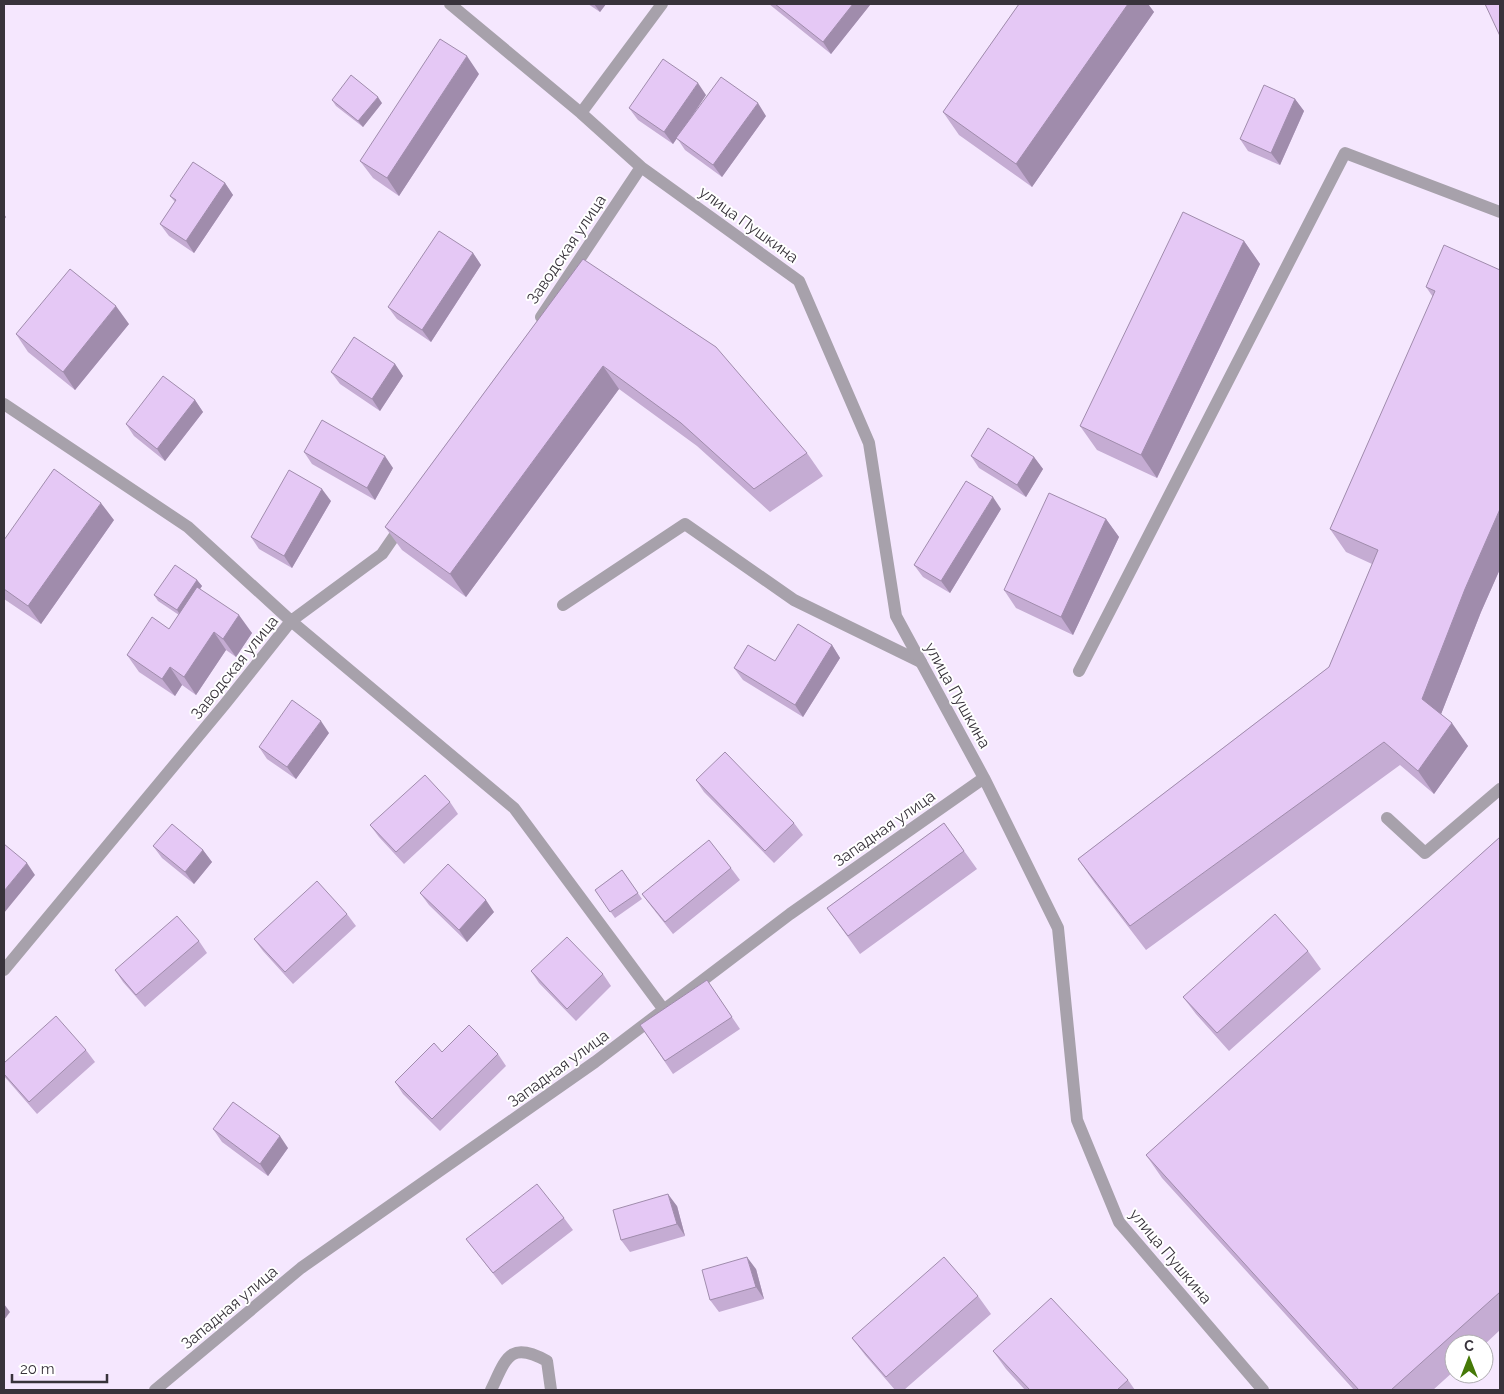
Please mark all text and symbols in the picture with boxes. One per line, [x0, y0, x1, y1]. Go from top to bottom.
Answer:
street label: улица Пушкина [695, 182, 802, 267]
street label: Заводская улица [523, 191, 610, 308]
street label: Заводская улица [187, 612, 282, 723]
street label: улица Пушкина [921, 639, 994, 751]
street label: Западная улица [830, 786, 939, 871]
street label: Западная улица [504, 1026, 612, 1111]
street label: улица Пушкина [1125, 1205, 1216, 1308]
street label: Западная улица [177, 1262, 281, 1353]
north arrow [1444, 1334, 1494, 1384]
text: С [1464, 1338, 1474, 1354]
scale bar [12, 1352, 108, 1384]
text: 20 m [20, 1360, 55, 1378]

